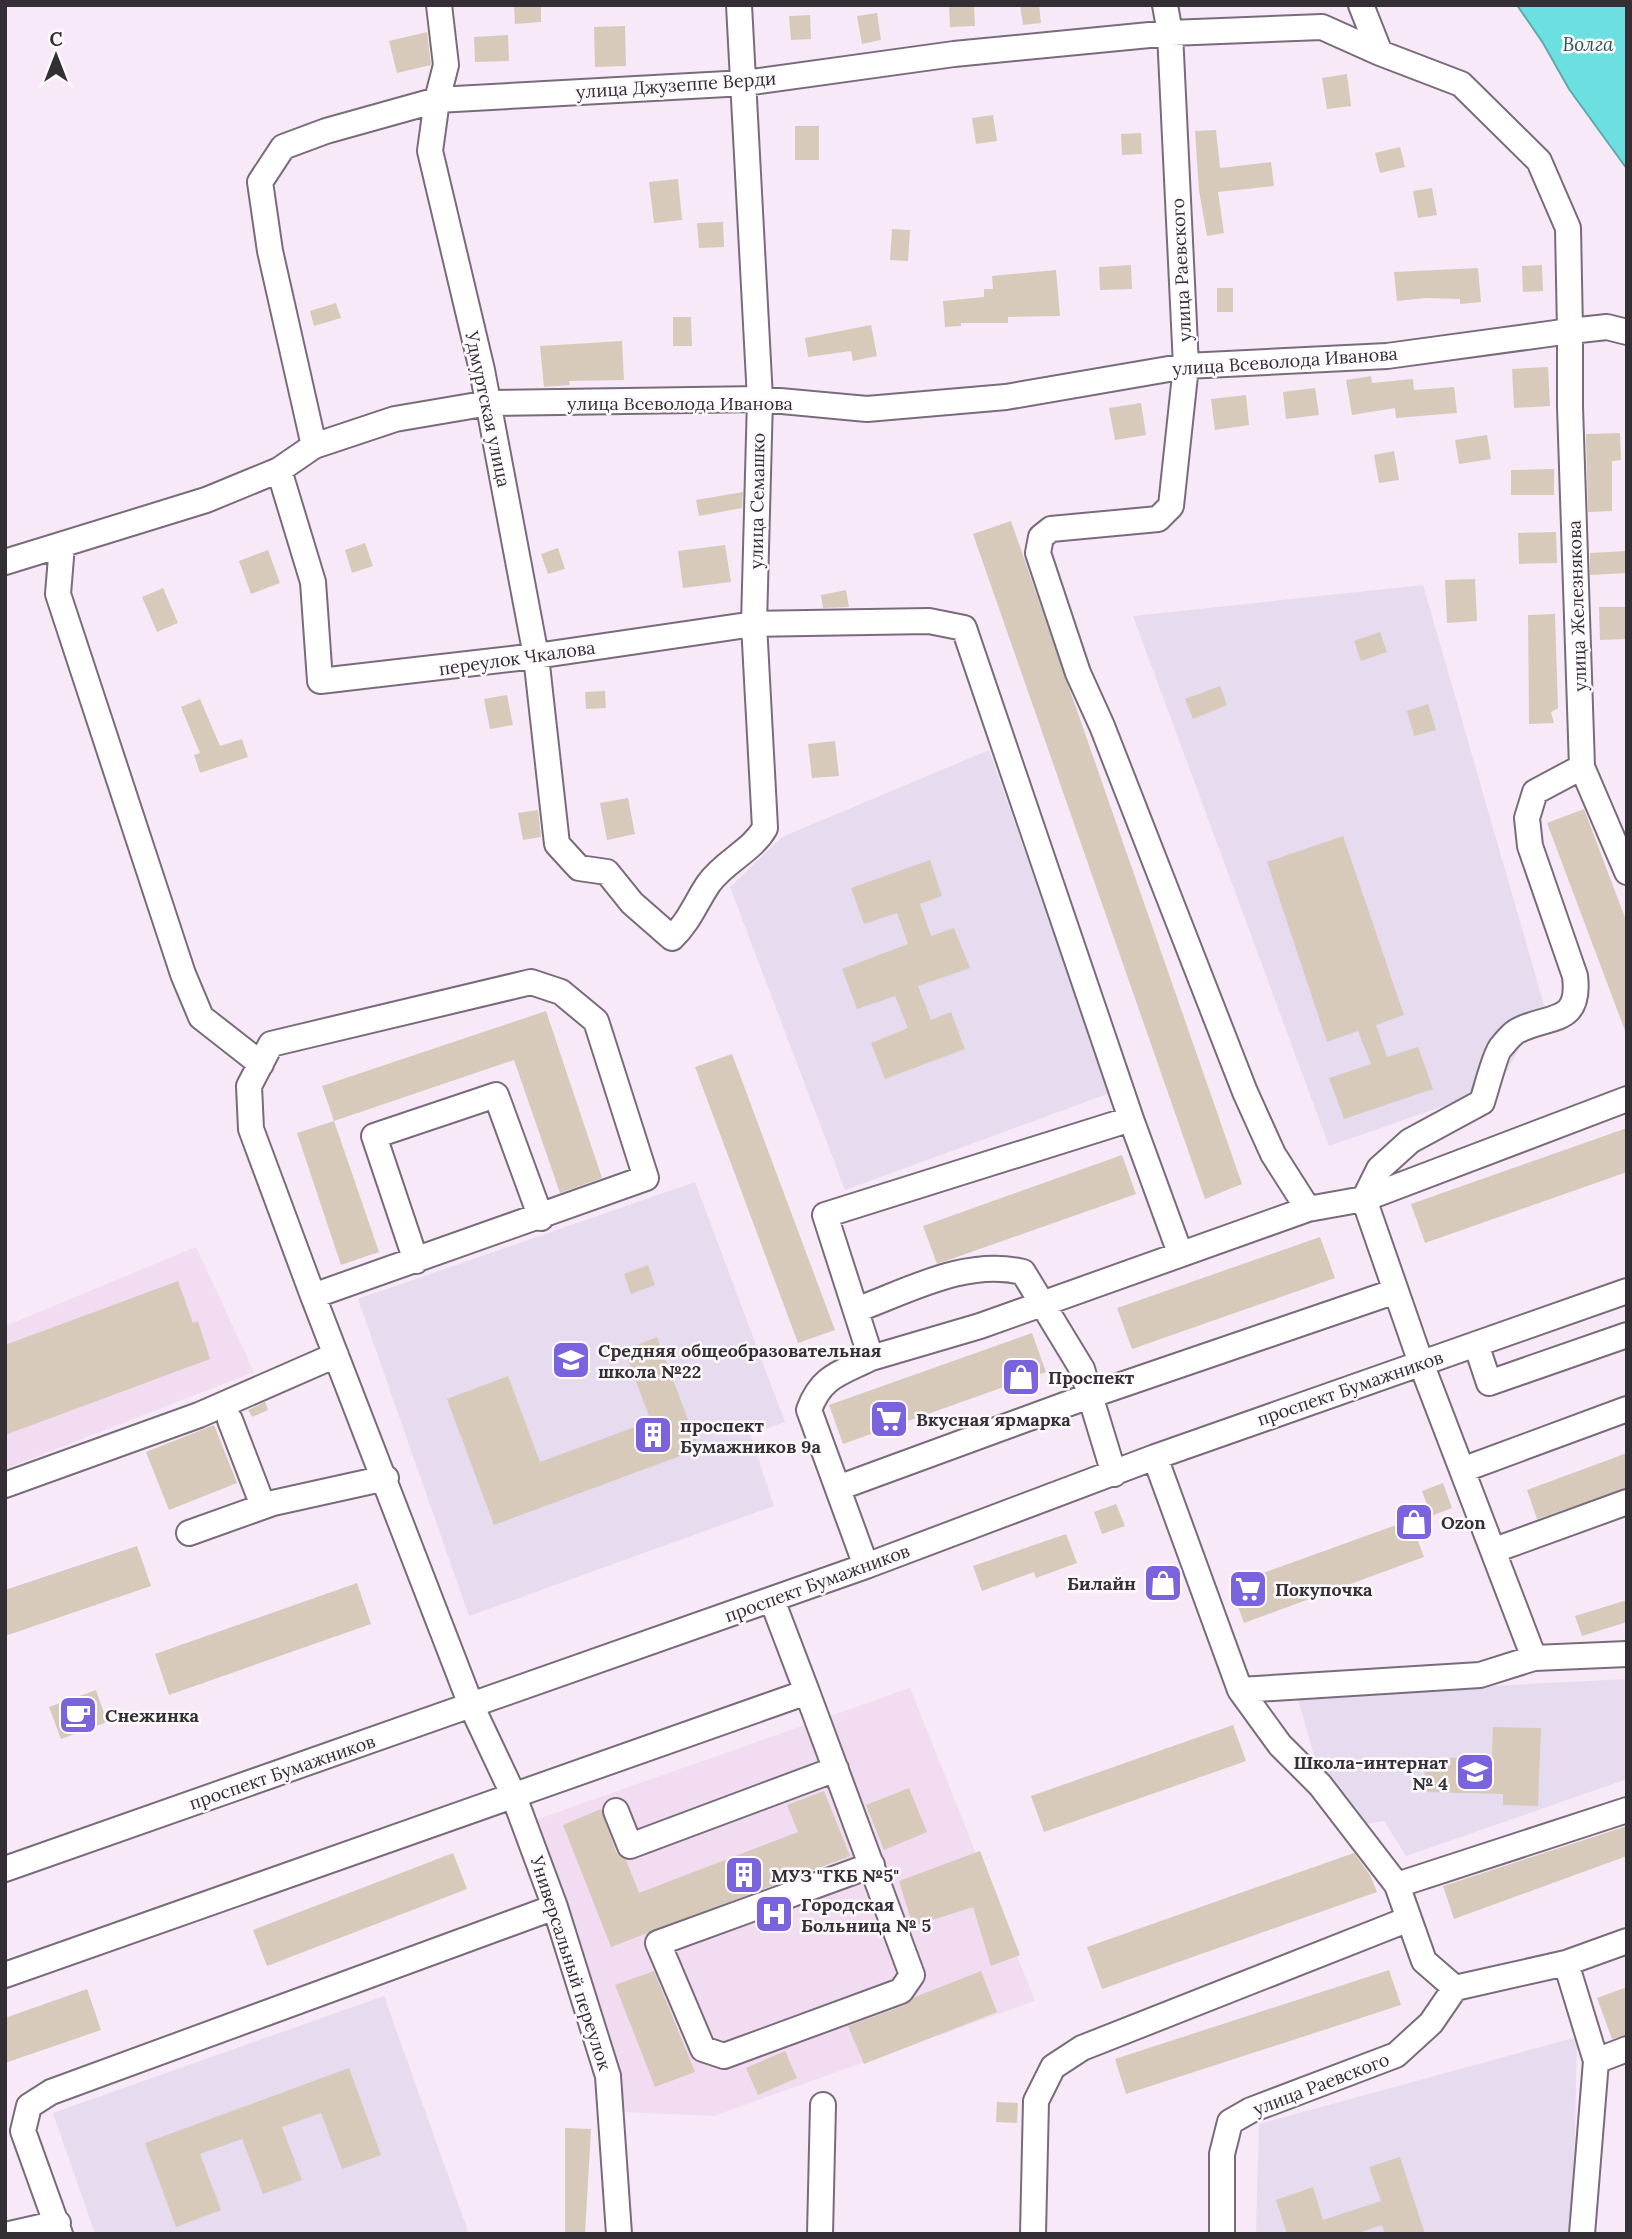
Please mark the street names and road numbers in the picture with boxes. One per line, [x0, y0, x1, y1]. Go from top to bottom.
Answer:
street label: улица Джузеппе Верди [575, 67, 777, 103]
street label: улица Раевского [1166, 198, 1196, 342]
street label: Удмуртская улица [460, 328, 516, 489]
street label: улица Всеволода Иванова [1172, 342, 1398, 380]
street label: улица Всеволода Иванова [567, 392, 793, 415]
street label: улица Семашко [744, 433, 770, 569]
street label: улица Железнякова [1563, 520, 1591, 692]
street label: переулок Чкалова [437, 636, 597, 680]
street label: проспект Бумажников [1254, 1345, 1446, 1431]
street label: проспект Бумажников [721, 1539, 913, 1627]
street label: проспект Бумажников [186, 1729, 378, 1815]
street label: Универсальный переулок [525, 1852, 617, 2073]
street label: улица Раевского [1250, 2047, 1392, 2121]

